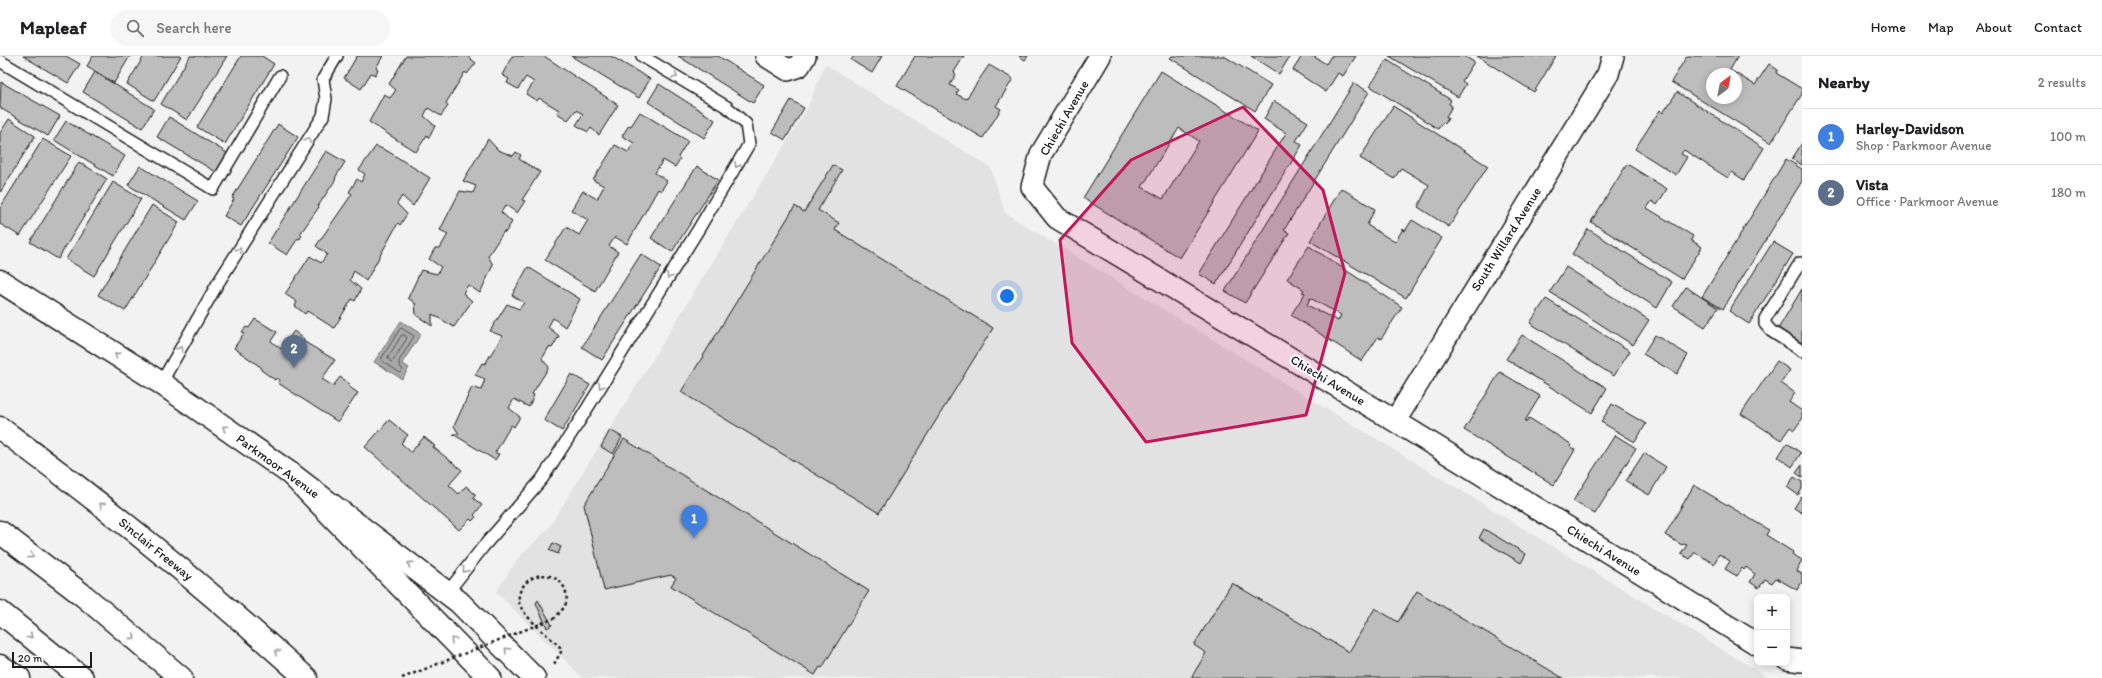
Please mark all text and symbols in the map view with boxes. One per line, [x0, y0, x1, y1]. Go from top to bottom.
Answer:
search box [110, 10, 390, 46]
text: Mapleaf [20, 16, 86, 39]
icon: search [124, 17, 146, 39]
text: Search here [156, 19, 232, 37]
text: Home [1871, 19, 1906, 36]
text: Map [1928, 19, 1954, 36]
text: About [1976, 19, 2012, 36]
text: Contact [2034, 19, 2082, 36]
north arrow [1706, 68, 1742, 104]
one-way arrow [671, 71, 678, 79]
text: Nearby [1818, 72, 1870, 92]
text: 2 results [2038, 75, 2086, 90]
street label: Chiechi Avenue [1036, 78, 1092, 158]
text: Harley-Davidson [1856, 120, 1964, 138]
text: 1 [1828, 129, 1834, 144]
text: 100 m [2050, 129, 2086, 144]
one-way arrow [303, 137, 311, 144]
text: Shop · Parkmoor Avenue [1856, 138, 1991, 153]
one-way arrow [734, 160, 741, 168]
text: Vista [1856, 176, 1888, 194]
street label: South Willard Avenue [1468, 184, 1544, 294]
text: 2 [1828, 185, 1834, 200]
text: 180 m [2051, 185, 2086, 200]
text: Office · Parkmoor Avenue [1856, 194, 1999, 209]
one-way arrow [234, 247, 242, 254]
one-way arrow [667, 272, 674, 279]
your location [997, 286, 1017, 306]
pin: 2 [281, 335, 307, 368]
one-way arrow [176, 346, 183, 353]
street label: Chiechi Avenue [1288, 352, 1368, 408]
one-way arrow [114, 353, 121, 360]
one-way arrow [598, 382, 605, 389]
one-way arrow [222, 425, 229, 433]
street label: Parkmoor Avenue [234, 431, 322, 501]
one-way arrow [100, 503, 107, 510]
pin: 1 [681, 505, 707, 538]
street label: Sinclair Freeway [116, 515, 196, 583]
street label: Chiechi Avenue [1564, 521, 1644, 579]
one-way arrow [27, 551, 34, 559]
one-way arrow [407, 562, 414, 569]
one-way arrow [463, 566, 470, 573]
map controls [1754, 594, 1790, 666]
button: + [1754, 594, 1790, 630]
button: − [1754, 630, 1790, 666]
one-way arrow [26, 631, 33, 638]
one-way arrow [128, 632, 135, 639]
one-way arrow [450, 637, 458, 645]
one-way arrow [504, 647, 512, 655]
one-way arrow [274, 649, 282, 656]
scale bar [12, 650, 92, 669]
text: 20 m [18, 652, 42, 665]

